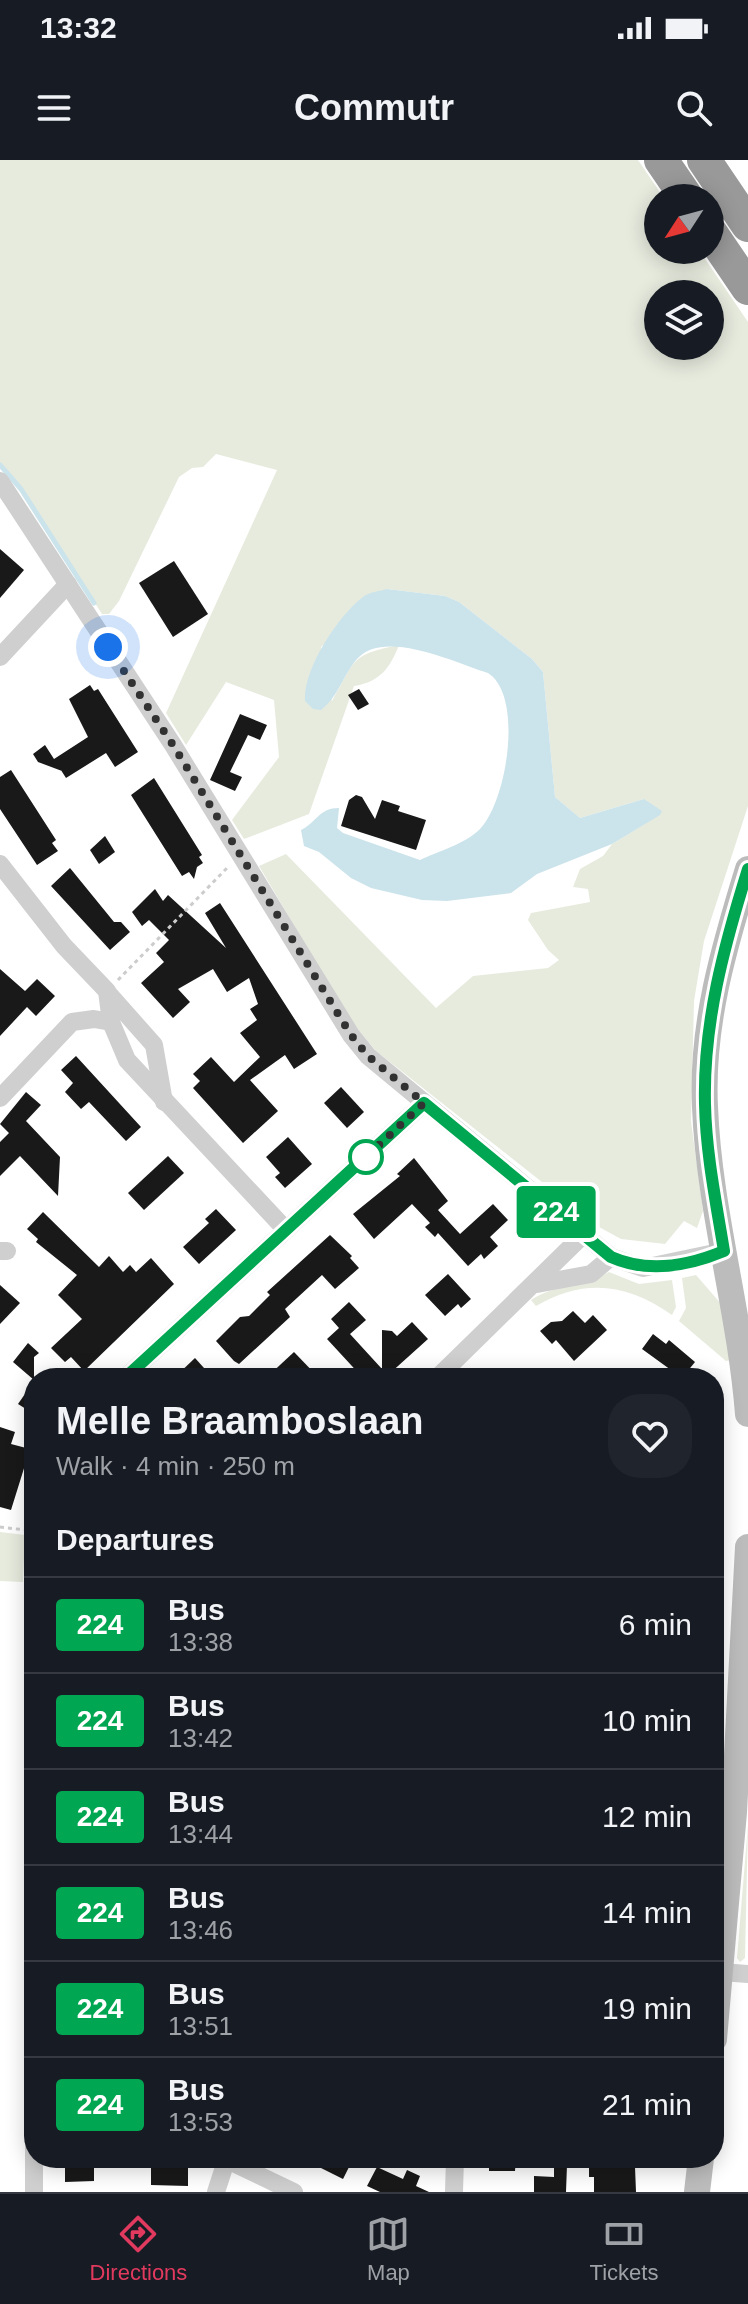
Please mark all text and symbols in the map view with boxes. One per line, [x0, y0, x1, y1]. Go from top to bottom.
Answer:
text: 13:32 [40, 11, 117, 44]
icon: menu [32, 86, 76, 130]
icon: search [672, 86, 716, 130]
text: Commutr [294, 87, 454, 128]
north arrow [644, 184, 724, 264]
map controls [644, 184, 724, 360]
button: layers [644, 280, 724, 360]
your location [88, 627, 128, 667]
unlabelled marker [349, 1140, 383, 1174]
line badge: 224 [510, 1186, 602, 1238]
text: 224 [533, 1196, 579, 1227]
button: heart [608, 1394, 692, 1478]
text: Melle Braamboslaan [56, 1400, 423, 1442]
text: Walk · 4 min · 250 m [56, 1451, 295, 1481]
text: Departures [56, 1523, 214, 1556]
text: Bus [168, 1593, 225, 1626]
text: 6 min [619, 1608, 692, 1641]
text: 224 [77, 1609, 123, 1640]
text: 13:38 [168, 1627, 233, 1657]
text: Bus [168, 1689, 225, 1722]
text: 10 min [602, 1704, 692, 1737]
text: 224 [77, 1705, 123, 1736]
text: 13:42 [168, 1723, 233, 1753]
text: Bus [168, 1785, 225, 1818]
text: 12 min [602, 1800, 692, 1833]
text: 224 [77, 1801, 123, 1832]
text: 13:44 [168, 1819, 233, 1849]
text: Bus [168, 1881, 225, 1914]
text: 14 min [602, 1896, 692, 1929]
text: 224 [77, 1897, 123, 1928]
text: 13:46 [168, 1915, 233, 1945]
text: Bus [168, 1977, 225, 2010]
text: 19 min [602, 1992, 692, 2025]
text: 224 [77, 1993, 123, 2024]
text: 13:51 [168, 2011, 233, 2041]
text: Bus [168, 2073, 225, 2106]
text: 21 min [602, 2088, 692, 2121]
text: 224 [77, 2089, 123, 2120]
text: 13:53 [168, 2107, 233, 2137]
tab: Directions [90, 2212, 187, 2286]
tab: Map [366, 2212, 410, 2286]
tab: Tickets [590, 2212, 658, 2286]

